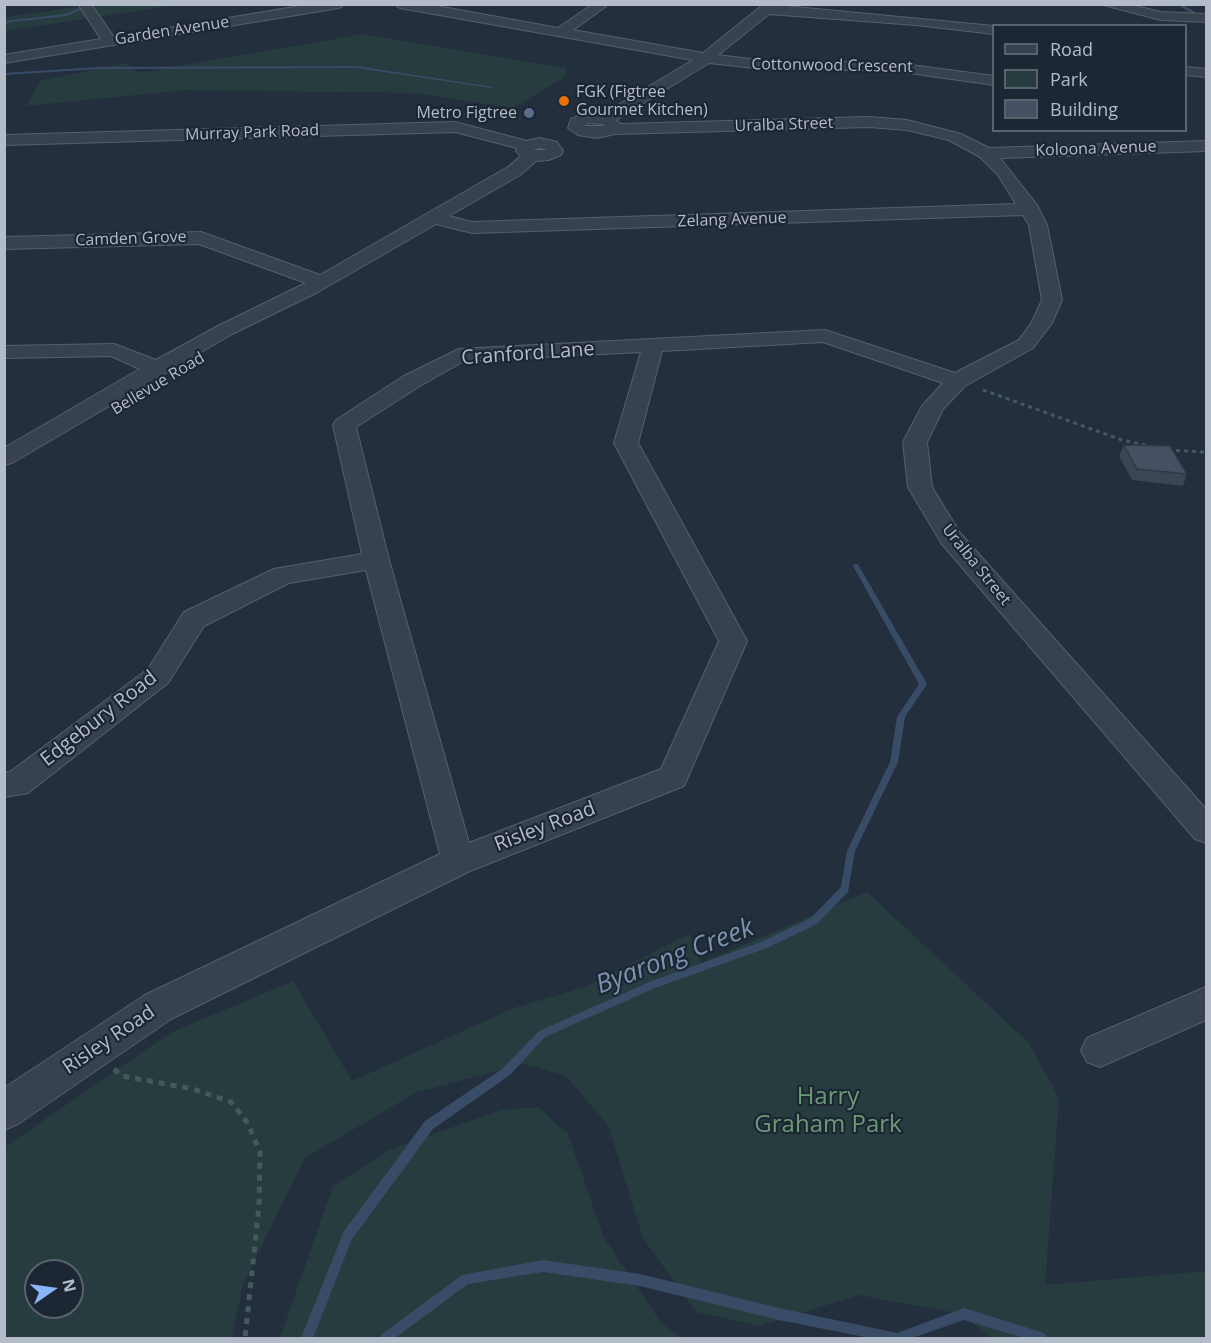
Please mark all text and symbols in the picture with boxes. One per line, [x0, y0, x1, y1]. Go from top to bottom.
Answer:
street label: Garden Avenue [113, 12, 231, 50]
legend [992, 24, 1187, 132]
text: Road [1050, 37, 1093, 61]
street label: Cottonwood Crescent [751, 55, 913, 77]
text: Park [1050, 67, 1088, 91]
place label: FGK (Figtree Gourmet Kitchen) [576, 82, 708, 120]
marker: FGK (Figtree Gourmet Kitchen) [557, 94, 571, 108]
text: Building [1050, 97, 1118, 121]
place label: Metro Figtree [416, 103, 517, 123]
marker: Metro Figtree [522, 106, 536, 120]
street label: Uralba Street [734, 114, 834, 136]
street label: Murray Park Road [185, 121, 319, 145]
street label: Koloona Avenue [1035, 137, 1157, 161]
street label: Zelang Avenue [677, 208, 787, 232]
street label: Camden Grove [75, 227, 187, 251]
street label: Cranford Lane [461, 337, 595, 371]
street label: Bellevue Road [108, 349, 208, 419]
street label: Uralba Street [937, 521, 1015, 609]
street label: Edgebury Road [36, 666, 162, 772]
street label: Risley Road [491, 797, 599, 857]
water label: Byarong Creek [592, 913, 758, 1001]
street label: Risley Road [58, 1000, 160, 1080]
park label: Harry Graham Park [754, 1083, 902, 1139]
north arrow [24, 1259, 84, 1319]
text: N [57, 1277, 82, 1294]

